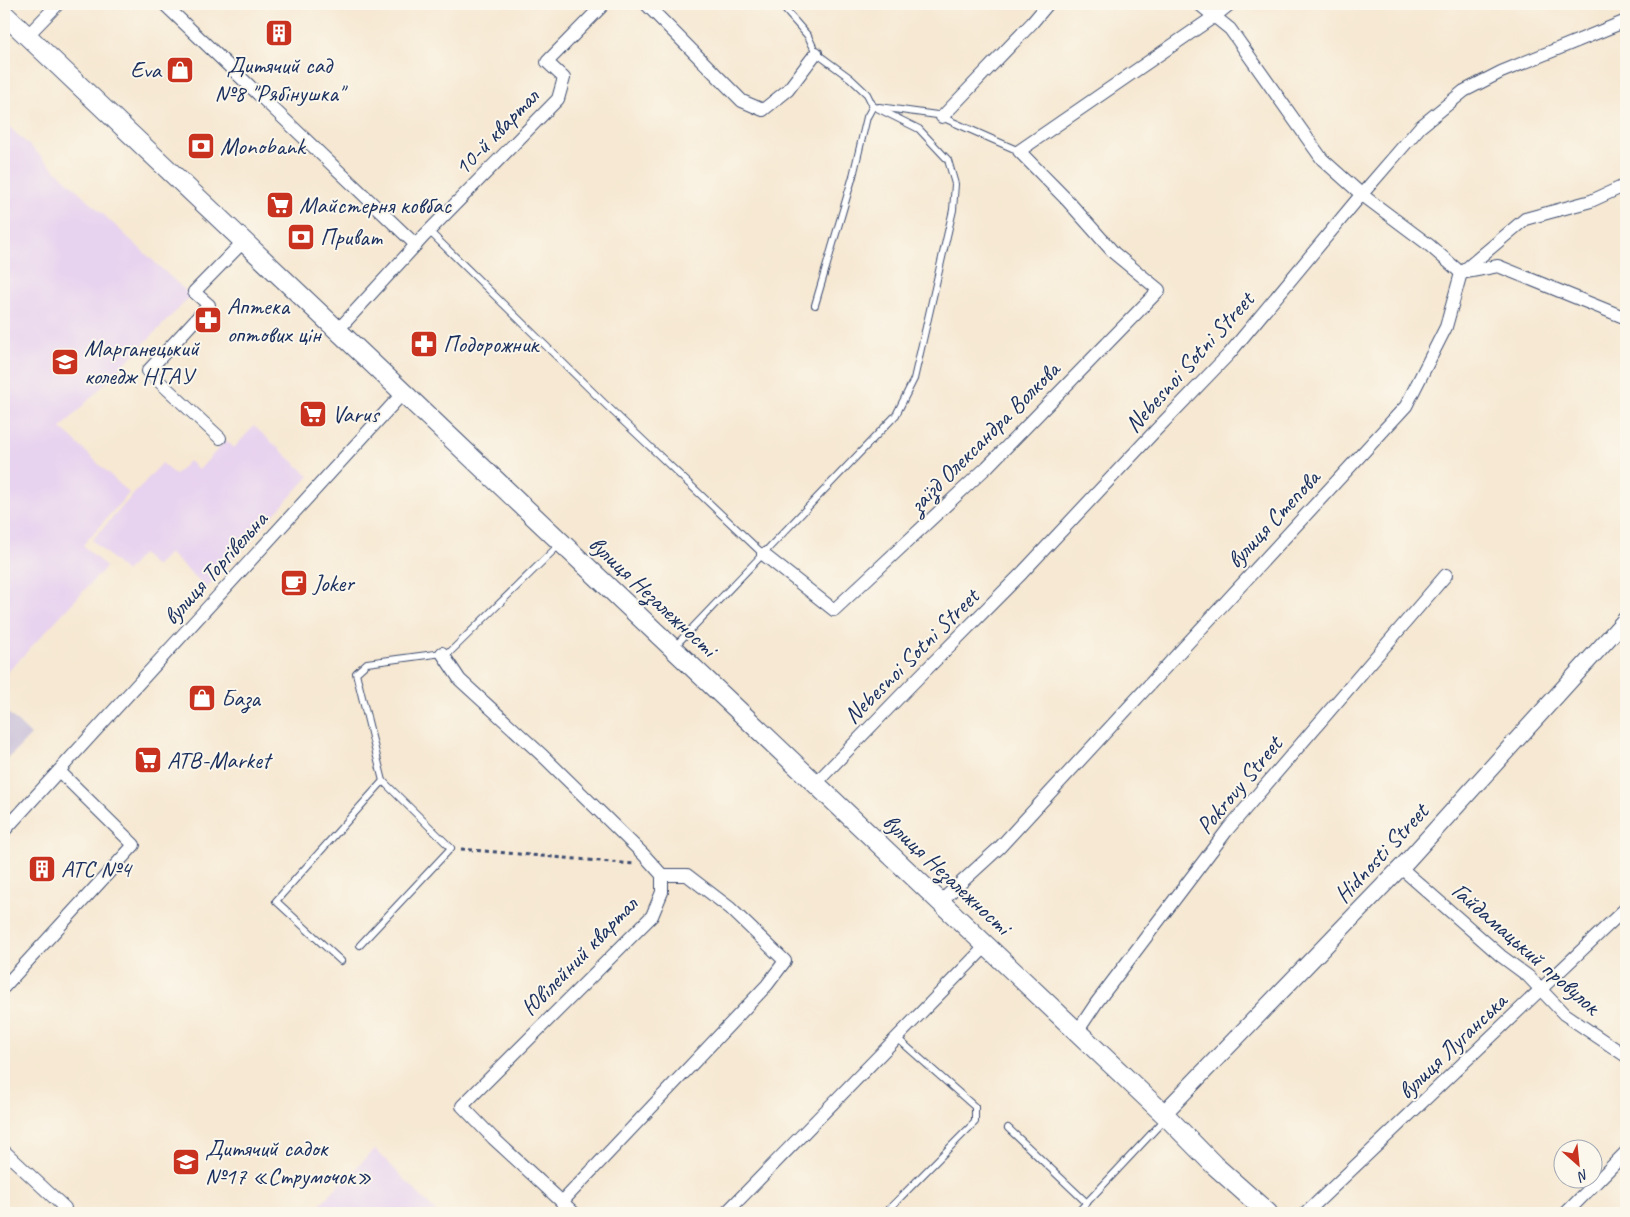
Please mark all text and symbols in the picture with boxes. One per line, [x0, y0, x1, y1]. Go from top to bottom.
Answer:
building icon: Дитячий сад №8 "Рябінушка" [264, 18, 294, 48]
place label: Дитячий сад №8 "Рябінушка" [214, 50, 349, 108]
place label: Eva [130, 55, 163, 85]
shop icon: Eva [165, 55, 195, 85]
street label: 10-й квартал [447, 81, 546, 182]
bank icon: Monobank [186, 131, 216, 161]
place label: Monobank [220, 131, 307, 161]
supermarket icon: Майстерня ковбас [265, 190, 295, 220]
place label: Майстерня ковбас [299, 190, 452, 220]
bank icon: Приват [286, 222, 316, 252]
place label: Приват [320, 222, 383, 252]
street label: Nebesnoi Sotni Street [1118, 284, 1262, 439]
place label: Аптека оптових цін [227, 291, 323, 349]
pharmacy icon: Аптека оптових цін [193, 305, 223, 335]
pharmacy icon: Подорожник [409, 329, 439, 359]
place label: Подорожник [443, 329, 541, 359]
place label: Марганецький коледж НГАУ [84, 333, 201, 391]
school or university icon: Марганецький коледж НГАУ [50, 347, 80, 377]
street label: заїзд Олександра Волкова [900, 354, 1068, 522]
supermarket icon: Varus [298, 399, 328, 429]
place label: Varus [332, 399, 381, 429]
street label: вулиця Степова [1220, 462, 1328, 575]
street label: вулиця Торгівельна [156, 504, 275, 631]
street label: вулиця Незалежності [582, 529, 725, 666]
cafe icon: Joker [279, 568, 309, 598]
place label: Joker [312, 568, 356, 598]
street label: Nebesnoi Sotni Street [837, 581, 986, 730]
shop icon: База [187, 683, 217, 713]
place label: База [221, 683, 261, 714]
street label: Pokrovy Street [1189, 728, 1290, 840]
supermarket icon: ATB-Market [133, 745, 163, 775]
place label: ATB-Market [167, 745, 273, 775]
street label: Hidnosti Street [1327, 796, 1436, 909]
street label: вулиця Незалежності [876, 807, 1019, 944]
building icon: АТС №4 [27, 854, 57, 884]
place label: АТС №4 [61, 854, 133, 884]
street label: Гайдамацький провулок [1446, 875, 1608, 1022]
street label: Ювілейний квартал [514, 889, 645, 1022]
street label: вулиця Луганська [1391, 985, 1515, 1106]
place label: Дитячий садок №17 «Струмочок» [205, 1133, 372, 1191]
north arrow [1552, 1140, 1602, 1190]
school or university icon: Дитячий садок №17 «Струмочок» [171, 1147, 201, 1177]
text: N [1574, 1166, 1591, 1186]

